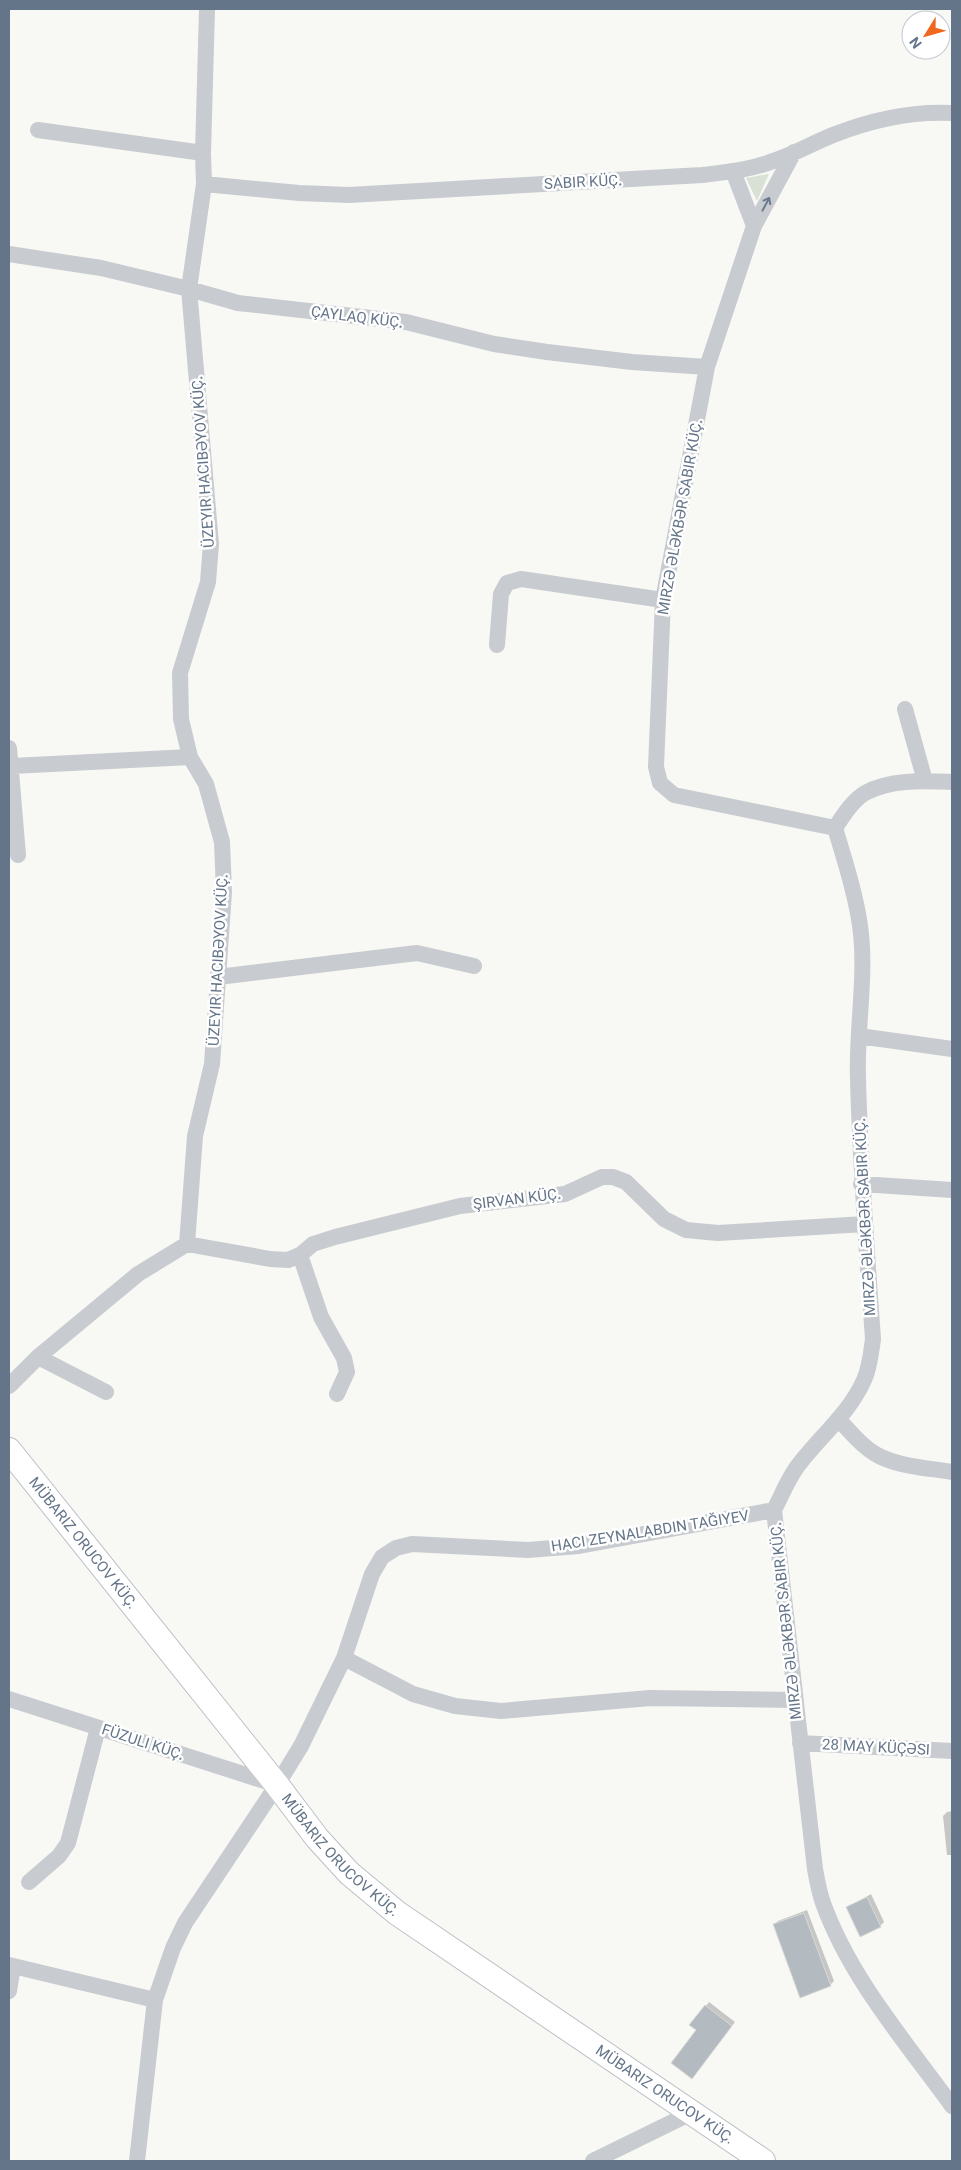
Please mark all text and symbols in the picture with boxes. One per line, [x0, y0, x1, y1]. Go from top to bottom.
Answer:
north arrow [901, 10, 951, 60]
text: N [906, 34, 925, 52]
street label: SABIR KÜÇ. [544, 171, 622, 193]
one-way arrow [762, 197, 771, 212]
street label: ÇAYLAQ KÜÇ. [310, 302, 404, 332]
street label: ÜZEYIR HACIBƏYOV KÜÇ. [188, 376, 218, 548]
street label: MIRZƏ ƏLƏKBƏR SABIR KÜÇ. [654, 418, 706, 616]
street label: ÜZEYIR HACIBƏYOV KÜÇ. [205, 874, 231, 1046]
street label: MIRZƏ ƏLƏKBƏR SABIR KÜÇ. [851, 1118, 879, 1316]
street label: ŞIRVAN KÜÇ. [472, 1185, 562, 1213]
street label: MÜBARIZ ORUCOV KÜÇ. [25, 1473, 141, 1612]
street label: HACI ZEYNALABDIN TAĞIYEV [550, 1506, 751, 1556]
street label: MIRZƏ ƏLƏKBƏR SABIR KÜÇ. [767, 1521, 805, 1721]
street label: FÜZULI KÜÇ. [100, 1720, 186, 1764]
street label: 28 MAY KÜÇƏSI [822, 1735, 930, 1759]
street label: MÜBARIZ ORUCOV KÜÇ. [278, 1790, 403, 1920]
street label: MÜBARIZ ORUCOV KÜÇ. [592, 2041, 738, 2148]

